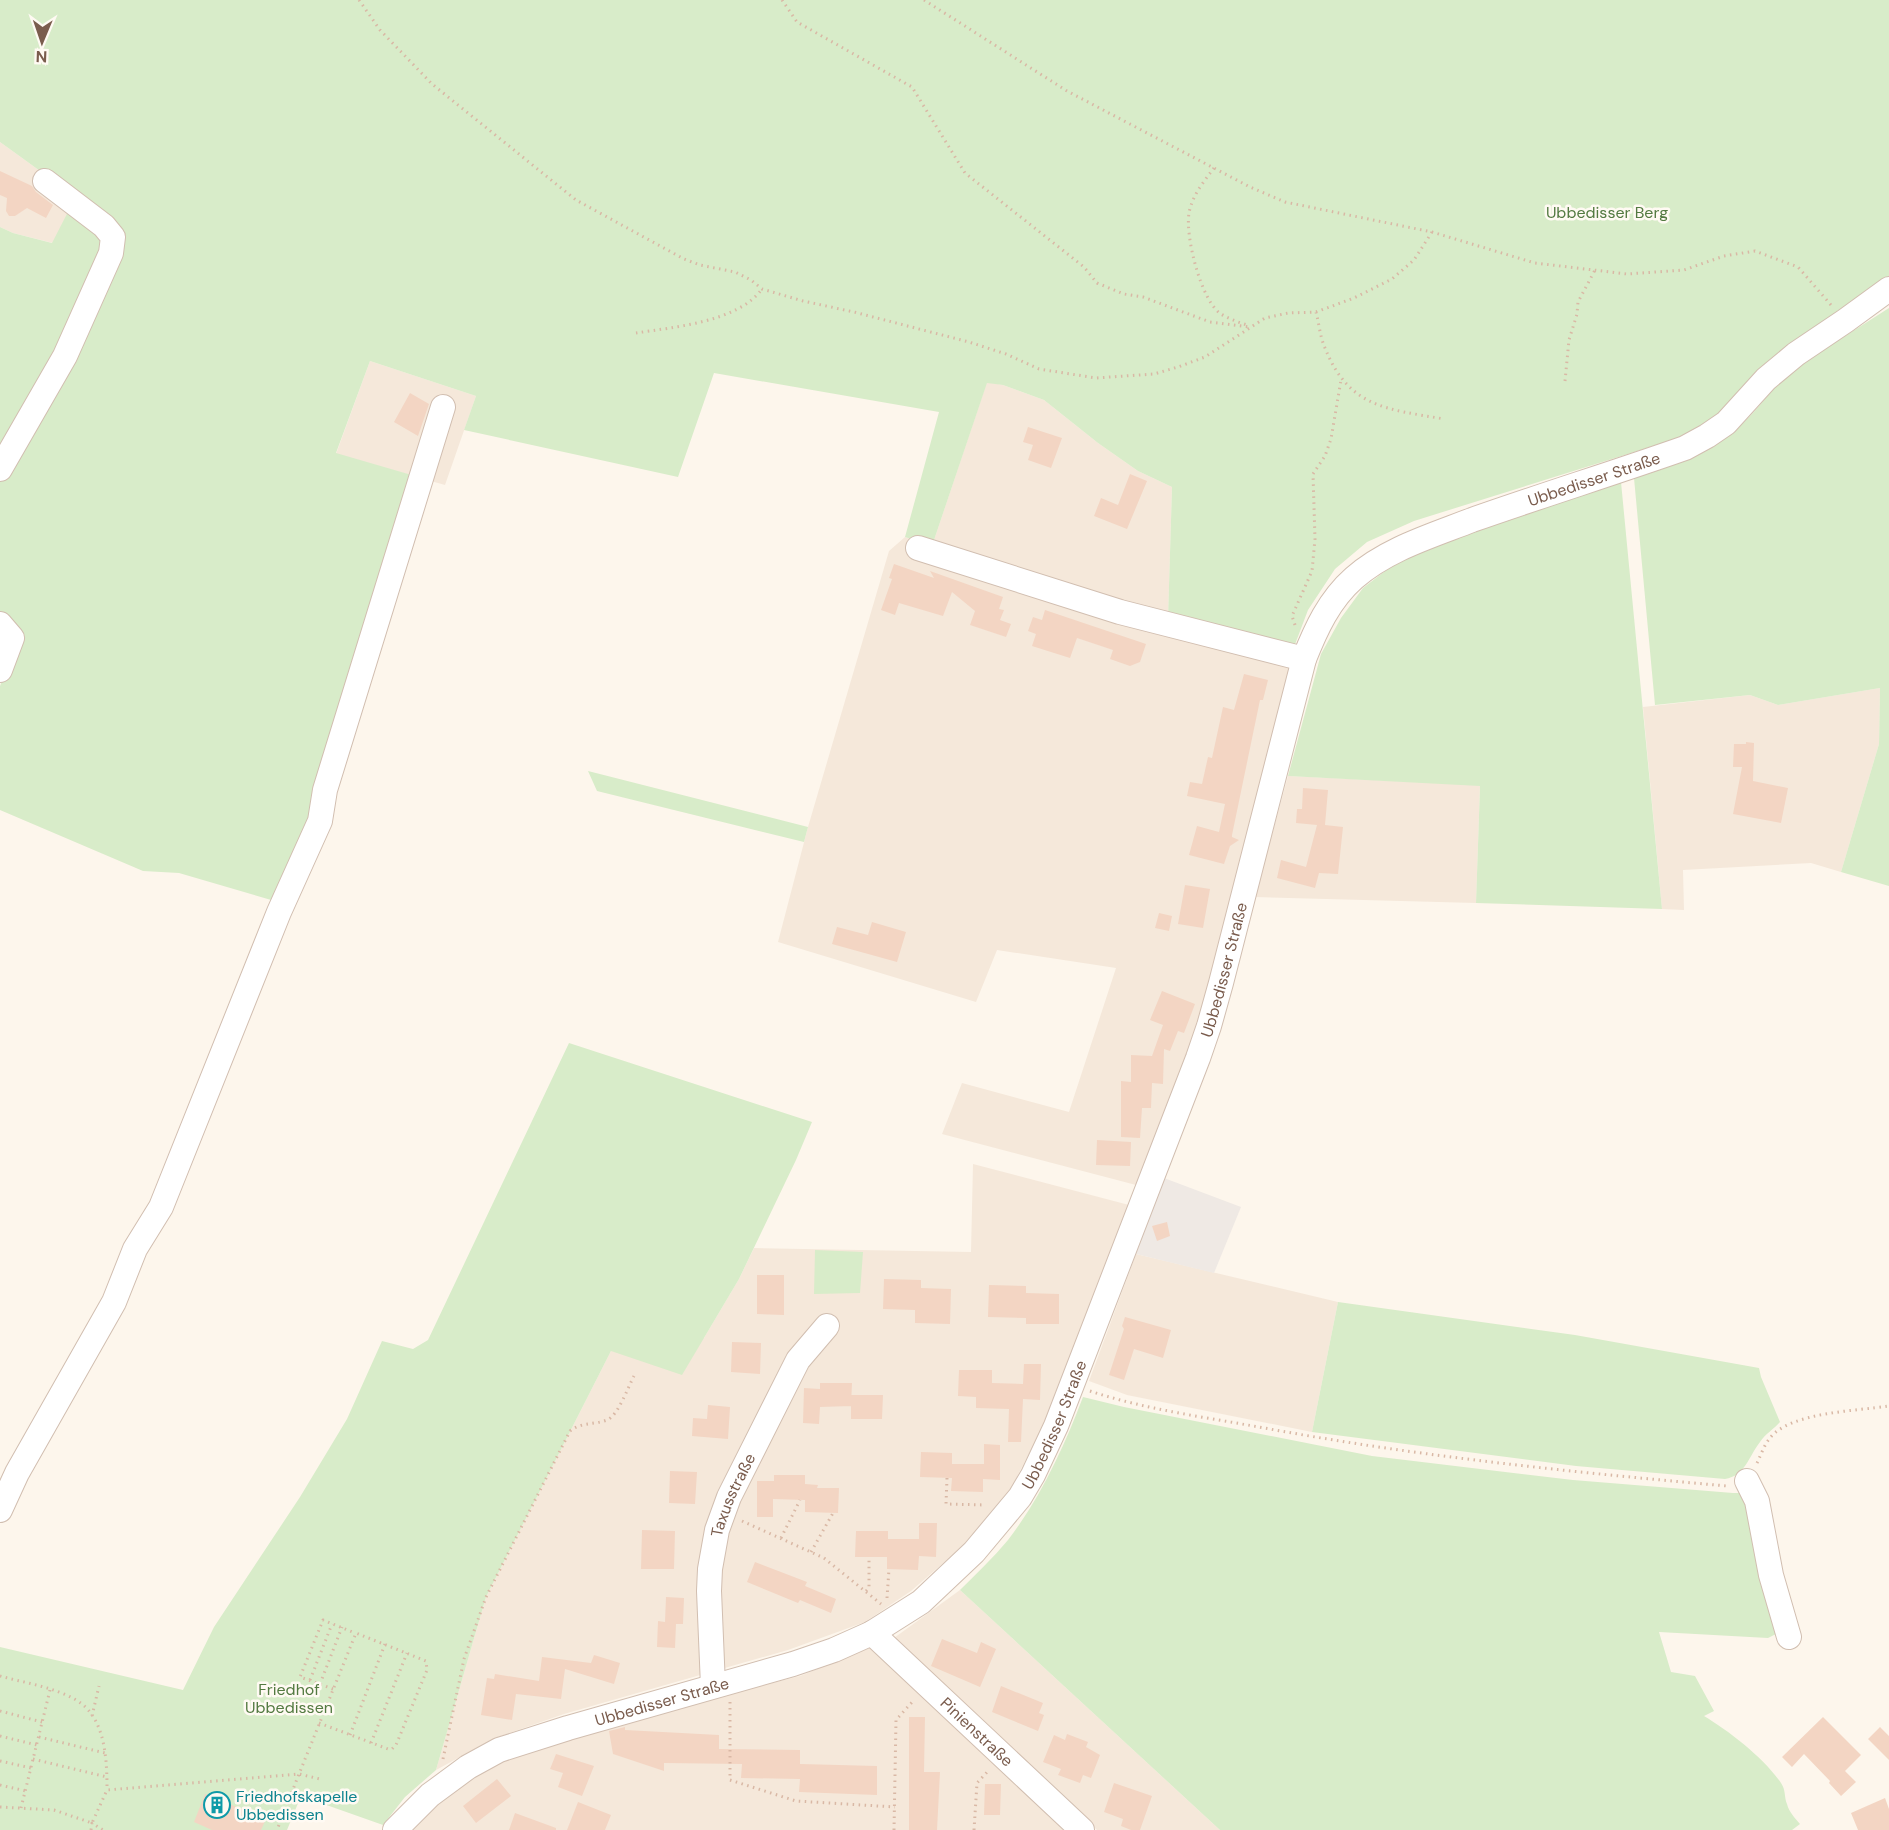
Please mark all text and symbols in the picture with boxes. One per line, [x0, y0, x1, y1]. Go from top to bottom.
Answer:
north arrow [12, 12, 72, 72]
text: N [35, 46, 48, 67]
park label: Ubbedisser Berg [1546, 202, 1668, 223]
street label: Ubbedisser Straße [1525, 447, 1663, 511]
street label: Ubbedisser Straße [1196, 900, 1252, 1040]
street label: Ubbedisser Straße [1017, 1357, 1091, 1493]
street label: Taxusstraße [706, 1450, 760, 1538]
street label: Ubbedisser Straße [592, 1673, 731, 1731]
park label: Friedhof Ubbedissen [245, 1679, 333, 1718]
street label: Pinienstraße [936, 1693, 1018, 1771]
place label: Friedhofskapelle Ubbedissen [236, 1786, 357, 1825]
building icon: Friedhofskapelle Ubbedissen [202, 1790, 232, 1820]

